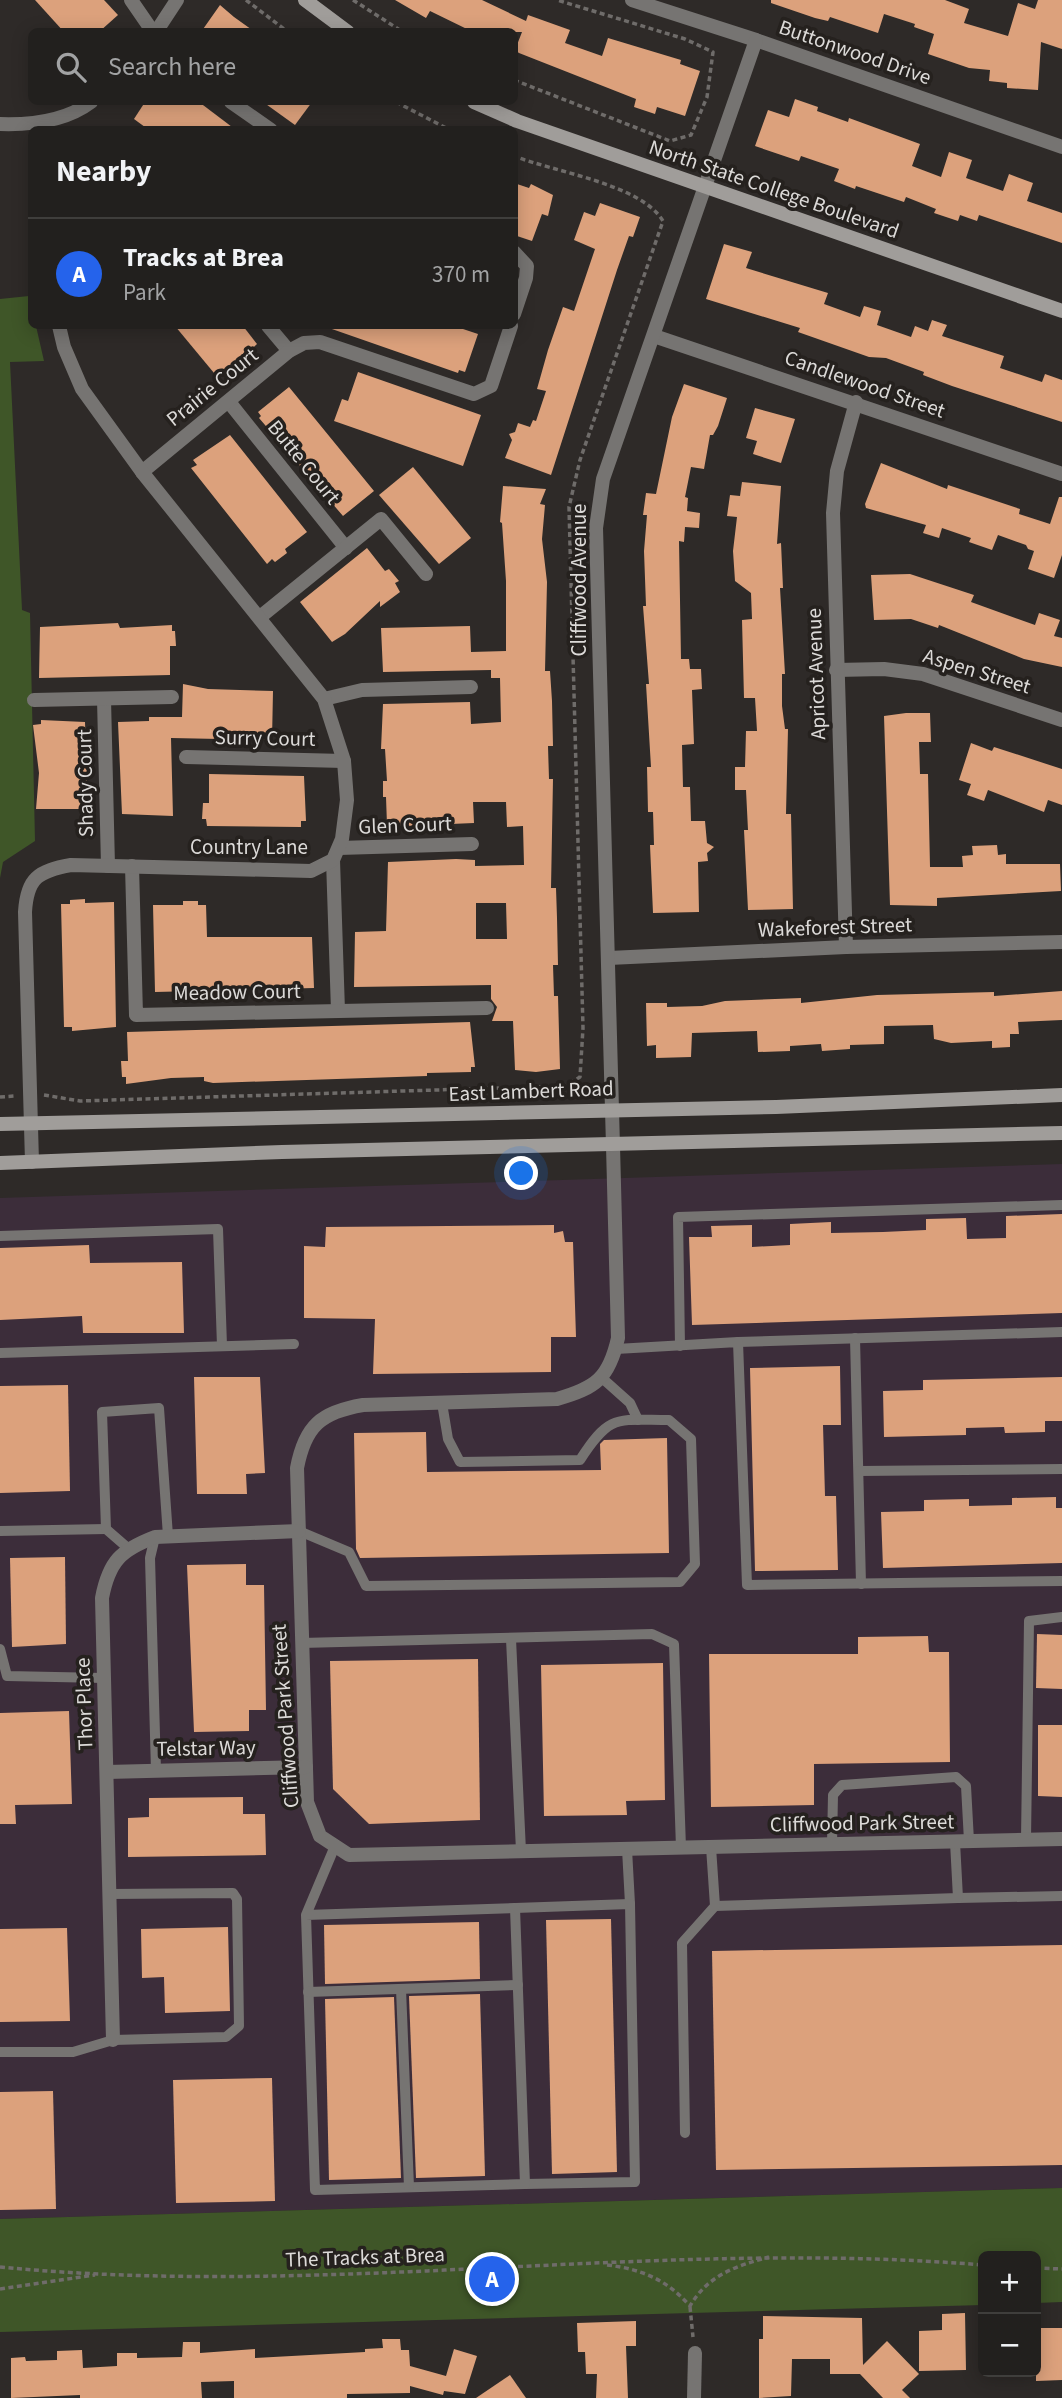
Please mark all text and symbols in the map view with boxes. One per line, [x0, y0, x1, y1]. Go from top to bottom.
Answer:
street label: Buttonwood Drive [775, 12, 935, 92]
search box [28, 28, 518, 105]
icon: search [52, 48, 90, 86]
text: Search here [108, 48, 236, 85]
street label: North State College Boulevard [645, 132, 903, 246]
text: Nearby [56, 150, 151, 193]
text: Tracks at Brea [123, 239, 284, 276]
text: A [72, 258, 86, 291]
text: 370 m [432, 258, 490, 291]
text: Park [123, 276, 166, 309]
street label: Prairie Court [160, 341, 264, 433]
street label: Candlewood Street [781, 342, 949, 426]
street label: Butte Court [261, 413, 347, 511]
street label: Cliffwood Avenue [564, 504, 594, 657]
street label: Apricot Avenue [799, 608, 833, 740]
street label: Aspen Street [920, 640, 1034, 702]
street label: Surry Court [214, 722, 316, 754]
street label: Shady Court [69, 729, 101, 837]
street label: Glen Court [358, 808, 452, 842]
street label: Country Lane [190, 832, 308, 862]
street label: Wakeforest Street [757, 909, 913, 945]
street label: Meadow Court [173, 976, 301, 1008]
street label: East Lambert Road [448, 1073, 614, 1109]
your location [504, 1156, 538, 1190]
street label: Cliffwood Park Street [264, 1623, 306, 1809]
street label: Thor Place [67, 1657, 101, 1751]
street label: Telstar Way [156, 1732, 256, 1764]
street label: Cliffwood Park Street [770, 1806, 954, 1840]
street label: The Tracks at Brea [285, 2239, 445, 2275]
map controls [978, 2251, 1041, 2377]
button: + [978, 2251, 1041, 2314]
pin: A [469, 2253, 515, 2305]
button: − [978, 2314, 1041, 2377]

